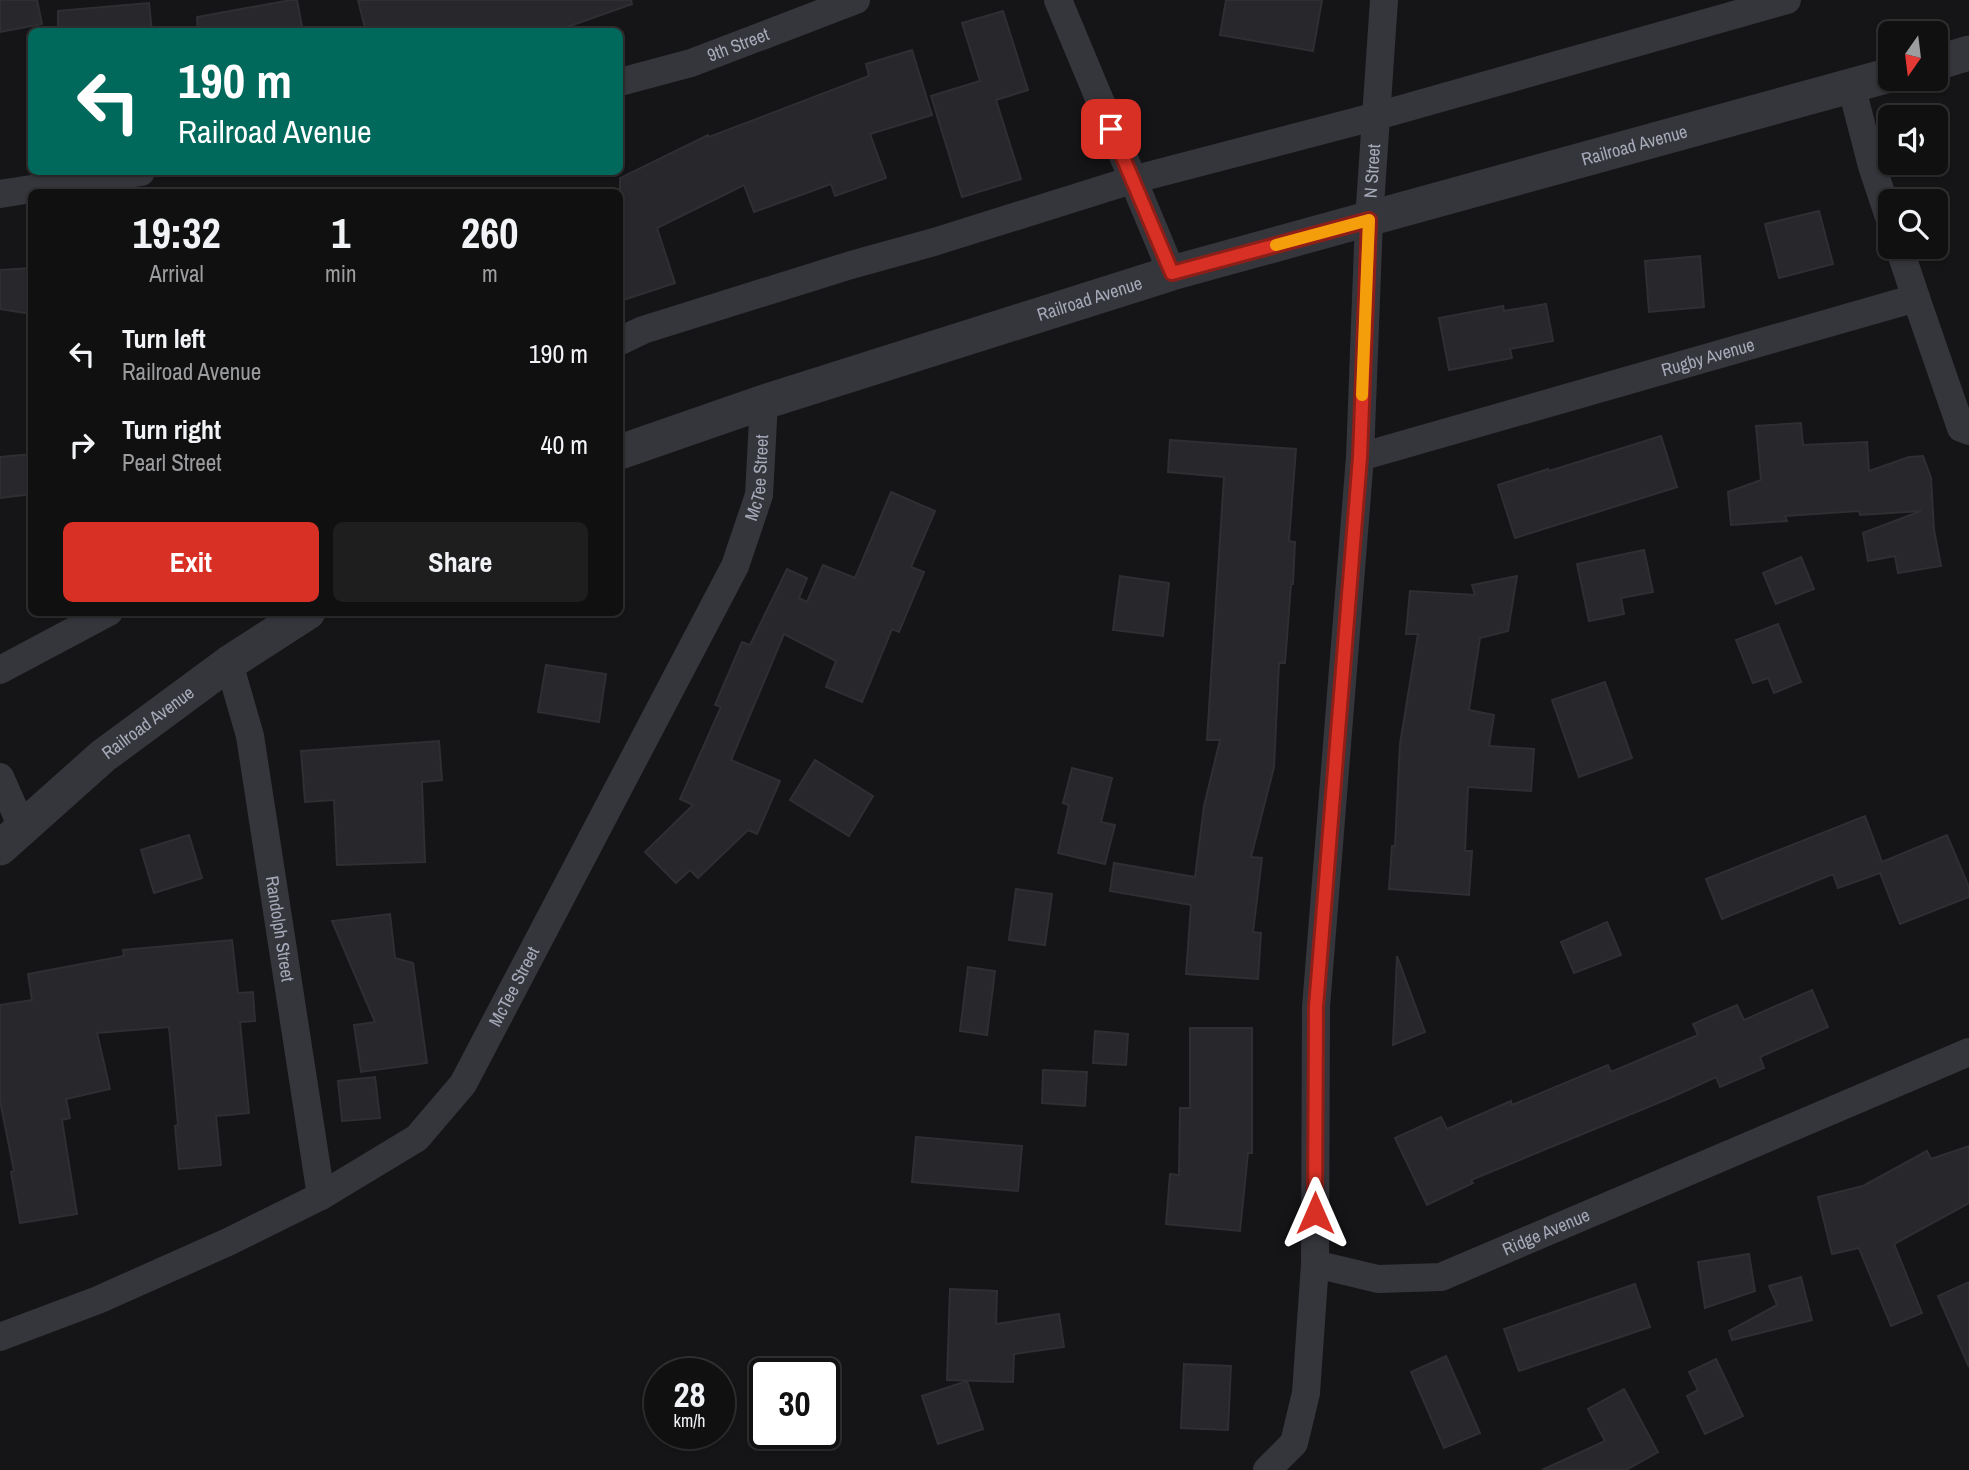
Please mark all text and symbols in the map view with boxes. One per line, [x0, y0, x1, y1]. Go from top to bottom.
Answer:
street label: 9th Street [704, 21, 772, 68]
north arrow [1878, 21, 1948, 91]
map controls [1878, 21, 1948, 259]
text: 190 m [178, 47, 292, 113]
icon: left [63, 56, 154, 147]
pin [1081, 99, 1141, 159]
button: sound [1878, 105, 1948, 175]
text: Railroad Avenue [178, 110, 372, 153]
icon: arrive [1092, 110, 1130, 148]
street label: Railroad Avenue [1578, 118, 1690, 172]
street label: N Street [1358, 143, 1386, 199]
button: search [1878, 189, 1948, 259]
text: 19:32 [133, 205, 221, 261]
text: 1 [331, 205, 350, 261]
text: 260 [461, 205, 519, 261]
text: Arrival [149, 258, 204, 289]
text: min [325, 258, 357, 289]
text: m [482, 258, 498, 289]
street label: Railroad Avenue [1034, 270, 1145, 327]
text: Turn left [122, 321, 206, 356]
street label: Rugby Avenue [1658, 332, 1757, 382]
icon: left [63, 335, 101, 373]
text: 190 m [529, 336, 588, 371]
text: Railroad Avenue [122, 356, 261, 387]
text: Turn right [122, 412, 221, 447]
icon: right [63, 426, 101, 464]
text: 40 m [541, 427, 588, 462]
street label: McTee Street [738, 434, 774, 524]
text: Pearl Street [122, 447, 222, 478]
button: Exit [63, 522, 319, 602]
button: Share [333, 522, 588, 602]
street label: Railroad Avenue [96, 680, 199, 765]
street label: Randolph Street [260, 874, 301, 983]
street label: McTee Street [482, 942, 545, 1031]
position arrow [1278, 1176, 1352, 1250]
street label: Ridge Avenue [1498, 1202, 1593, 1261]
speed limit sign: 30 [749, 1358, 840, 1449]
text: 28 [674, 1371, 705, 1418]
text: km/h [674, 1408, 706, 1433]

